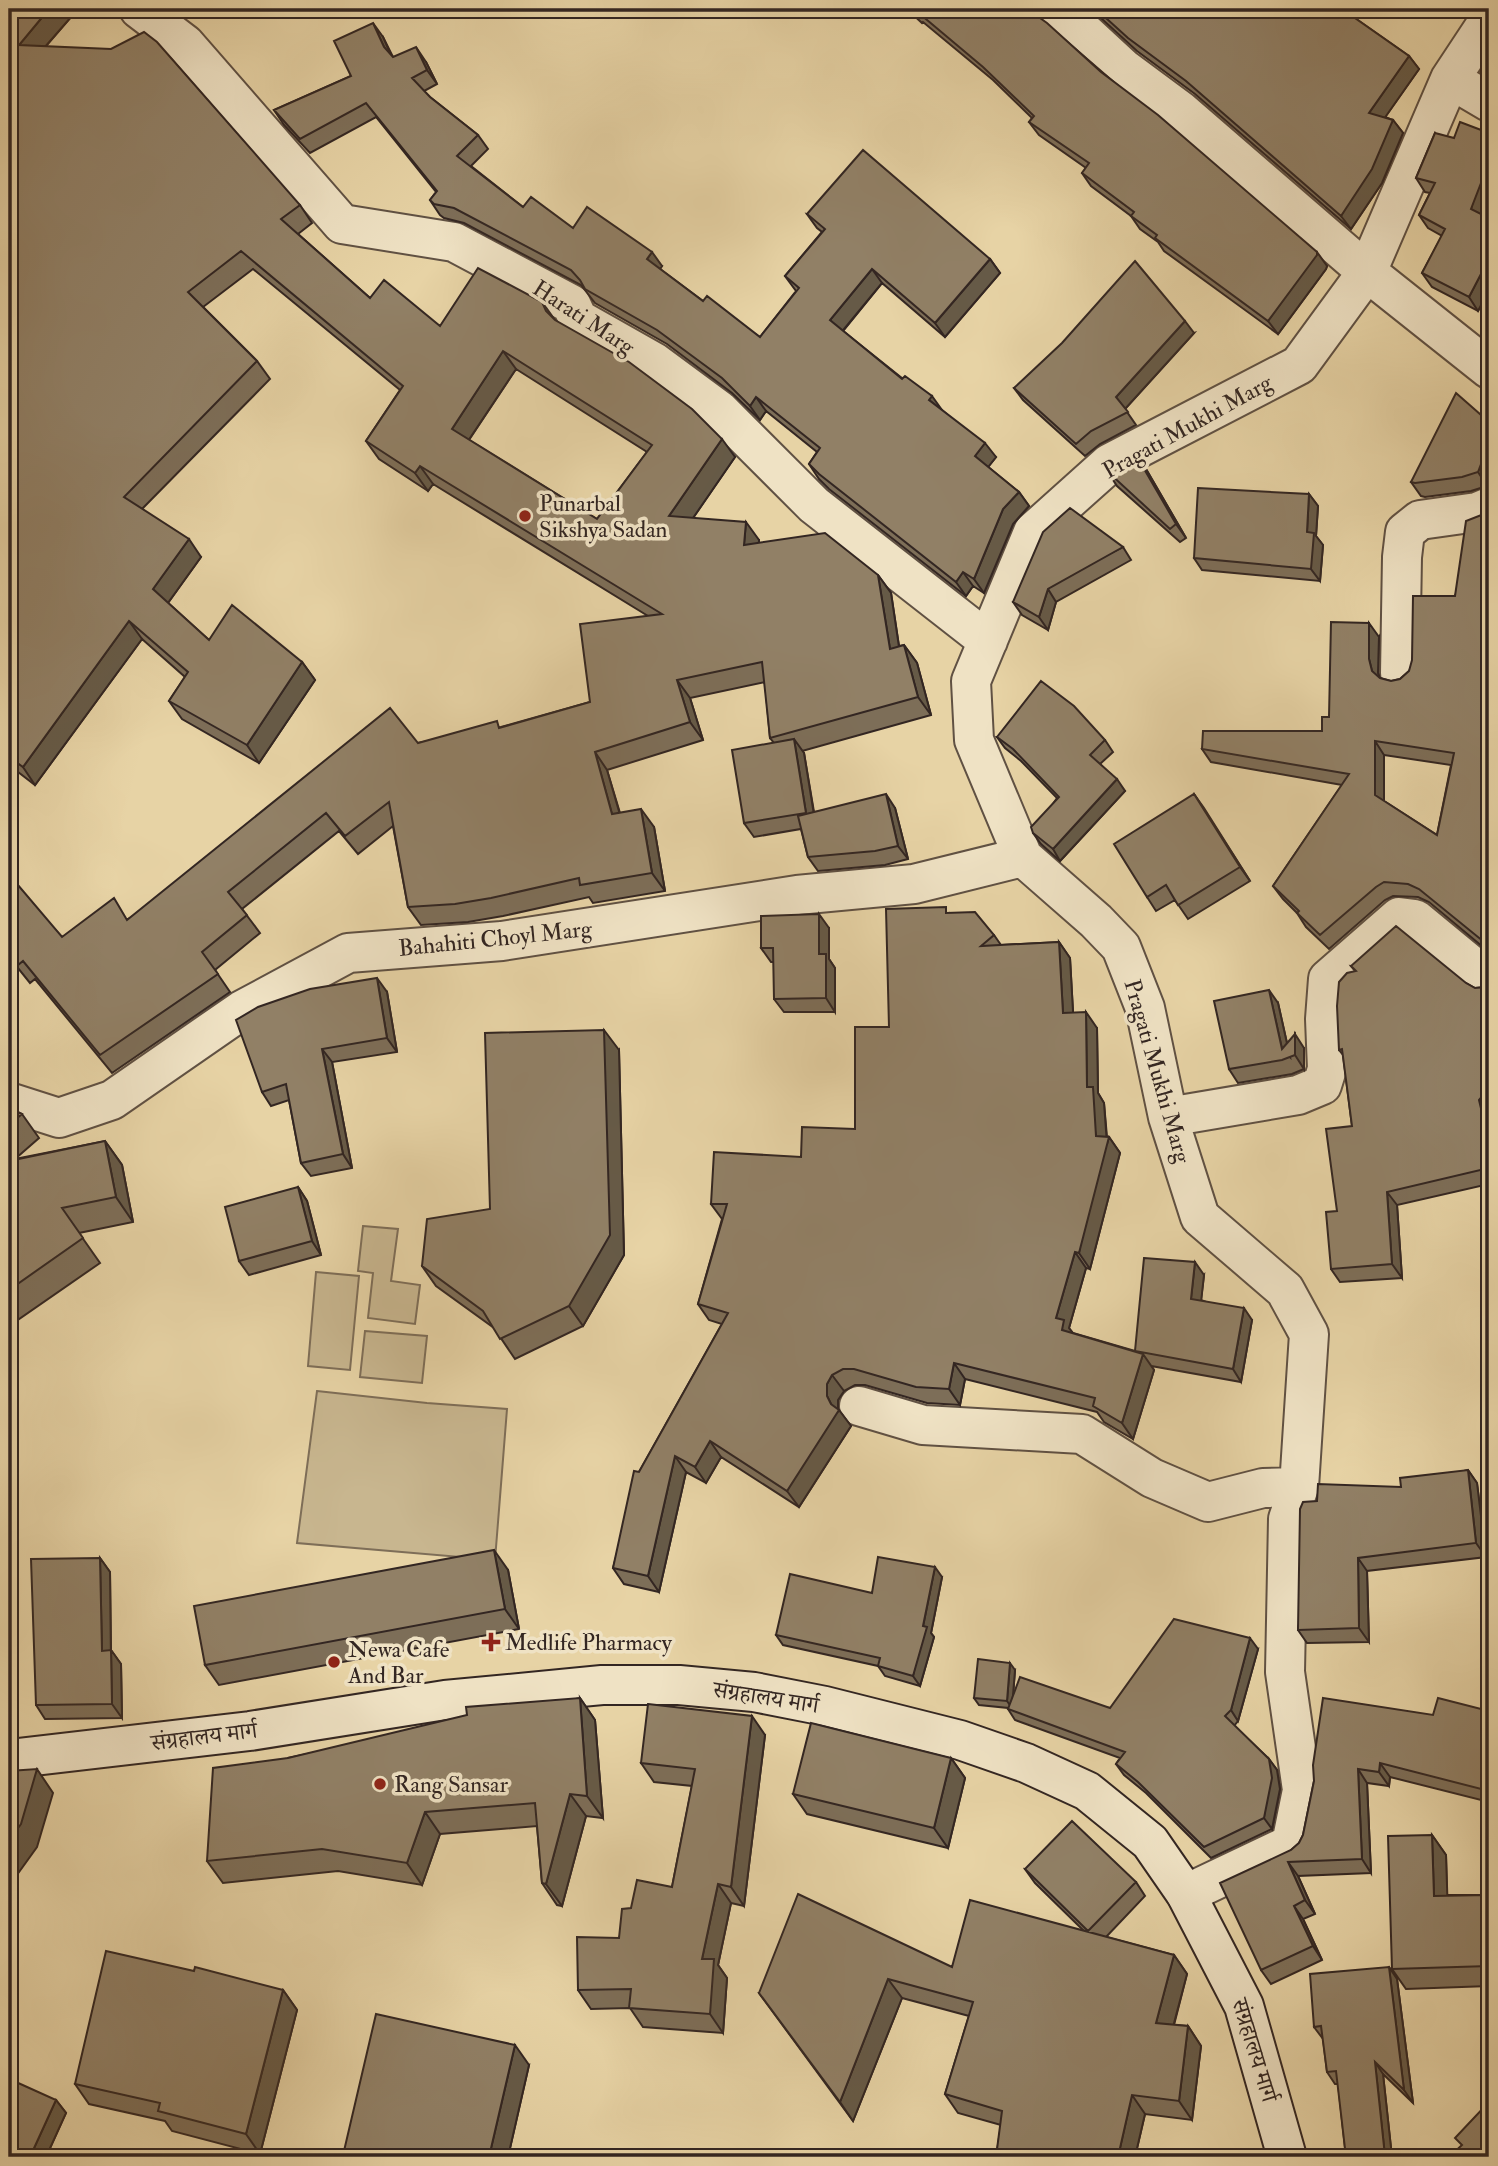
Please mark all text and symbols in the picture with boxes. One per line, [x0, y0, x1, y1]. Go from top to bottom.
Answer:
street label: Harati Marg [527, 274, 641, 362]
street label: Pragati Mukhi Marg [1097, 367, 1278, 485]
place label: Punarbal Sikshya Sadan [539, 489, 668, 544]
marker: Punarbal Sikshya Sadan [517, 508, 533, 524]
street label: Bahahiti Choyl Marg [397, 914, 594, 963]
street label: Pragati Mukhi Marg [1117, 976, 1198, 1167]
place label: Medlife Pharmacy [505, 1628, 673, 1657]
marker: Medlife Pharmacy [483, 1634, 499, 1650]
place label: Newa Cafe And Bar [347, 1635, 450, 1690]
marker: Newa Cafe And Bar [326, 1654, 342, 1670]
street label: संग्रहालय मार्ग [710, 1675, 822, 1720]
street label: संग्रहालय मार्ग [148, 1715, 260, 1758]
place label: Rang Sansar [394, 1770, 508, 1799]
marker: Rang Sansar [372, 1776, 388, 1792]
street label: संग्रहालय मार्ग [1225, 1994, 1284, 2106]

